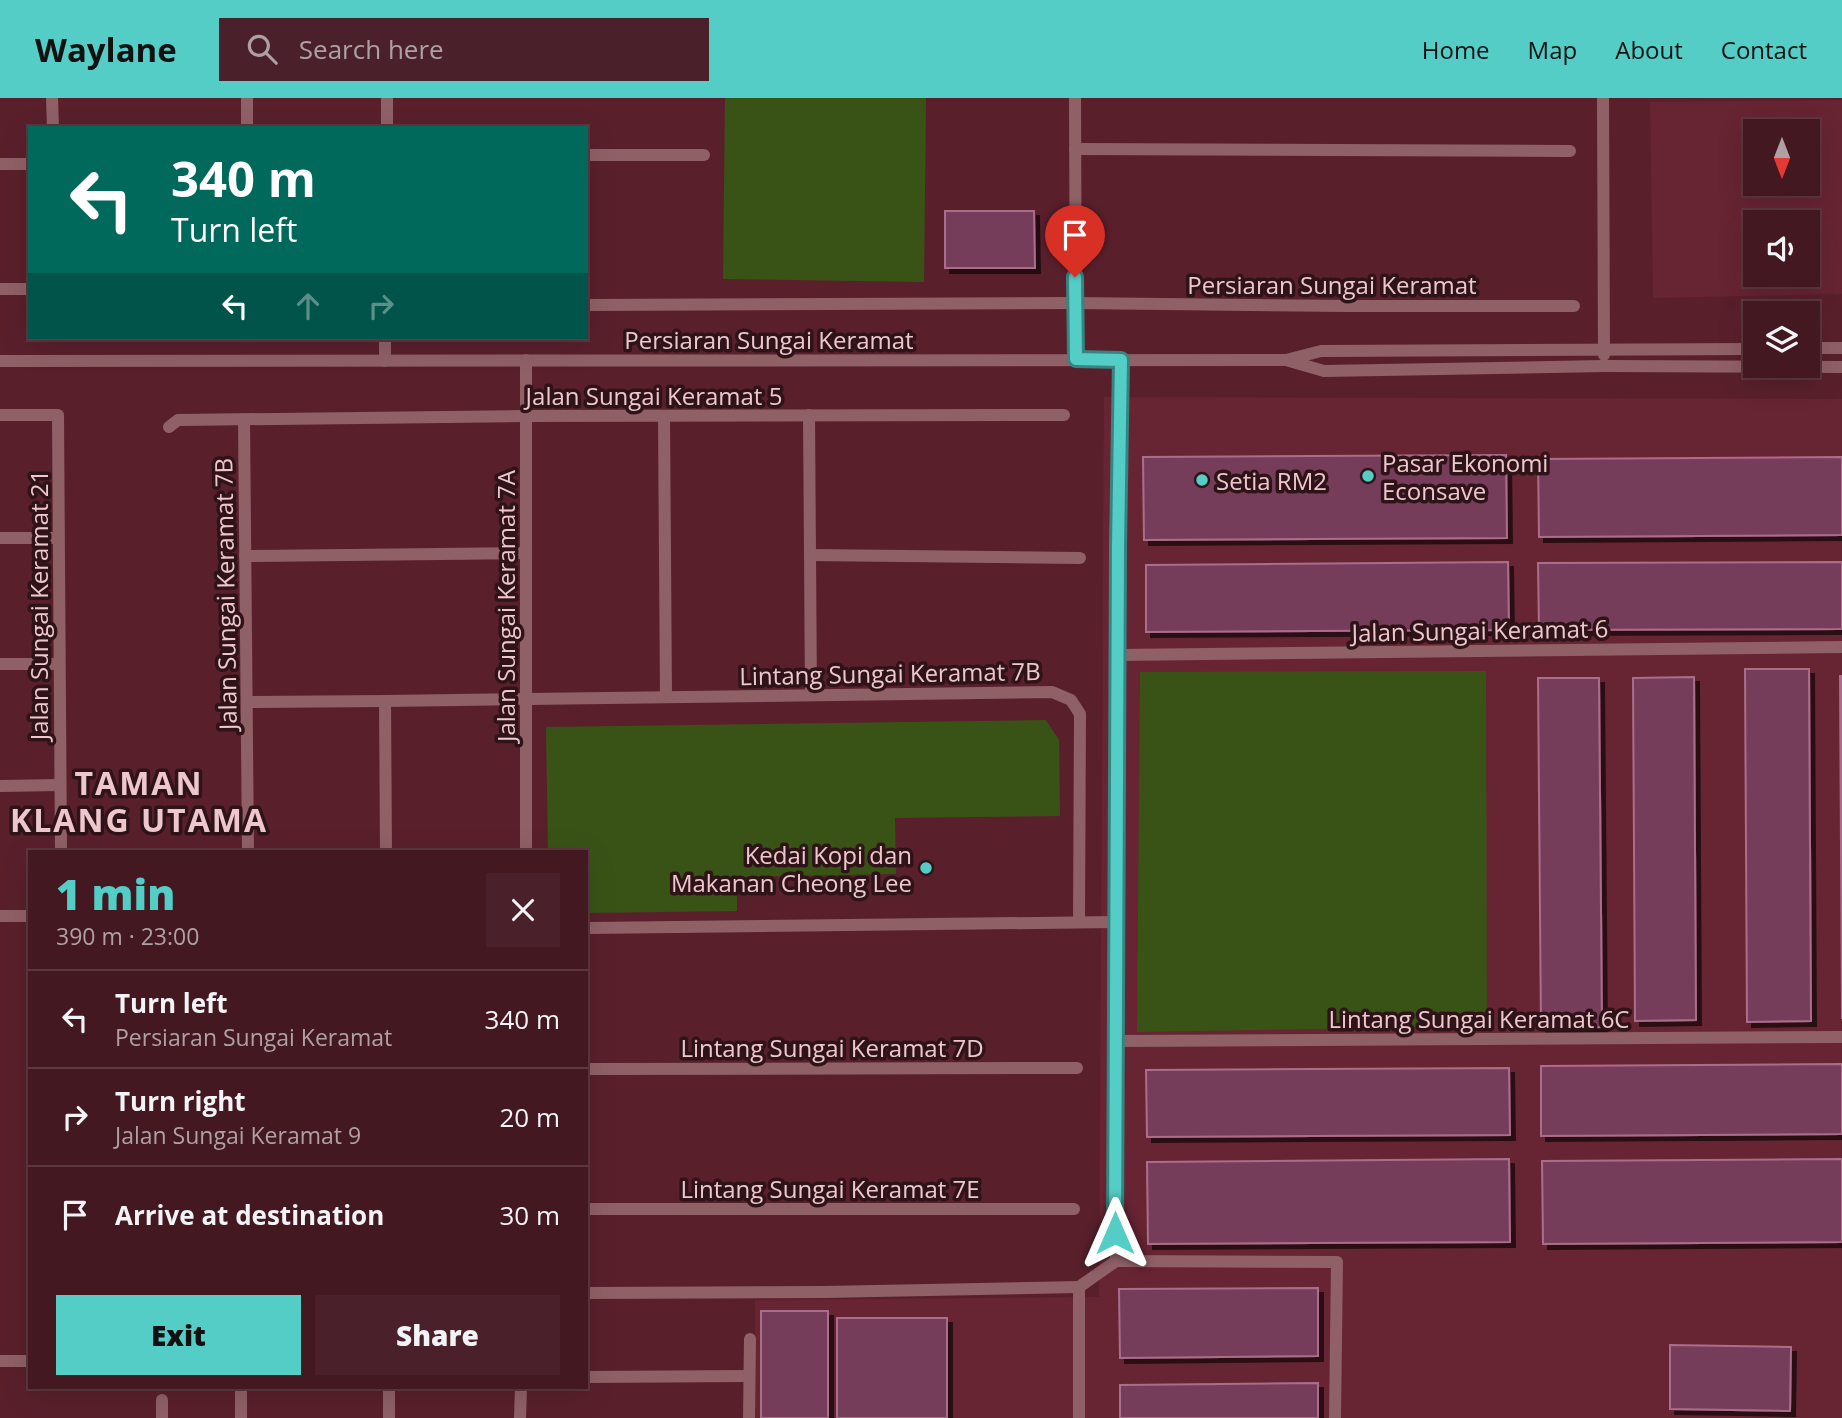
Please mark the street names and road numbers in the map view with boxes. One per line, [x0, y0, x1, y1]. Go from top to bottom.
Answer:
street label: Persiaran Sungai Keramat [1187, 268, 1477, 301]
street label: Persiaran Sungai Keramat [624, 323, 914, 356]
street label: Jalan Sungai Keramat 5 [524, 379, 782, 412]
street label: Jalan Sungai Keramat 7B [206, 458, 244, 732]
street label: Jalan Sungai Keramat 7A [489, 469, 522, 744]
street label: Jalan Sungai Keramat 21 [22, 470, 55, 742]
street label: Jalan Sungai Keramat 6 [1349, 611, 1609, 649]
street label: Lintang Sungai Keramat 7B [739, 654, 1041, 692]
street label: Lintang Sungai Keramat 6C [1329, 1002, 1629, 1035]
street label: Lintang Sungai Keramat 7D [680, 1031, 984, 1064]
street label: Lintang Sungai Keramat 7E [680, 1172, 980, 1205]

